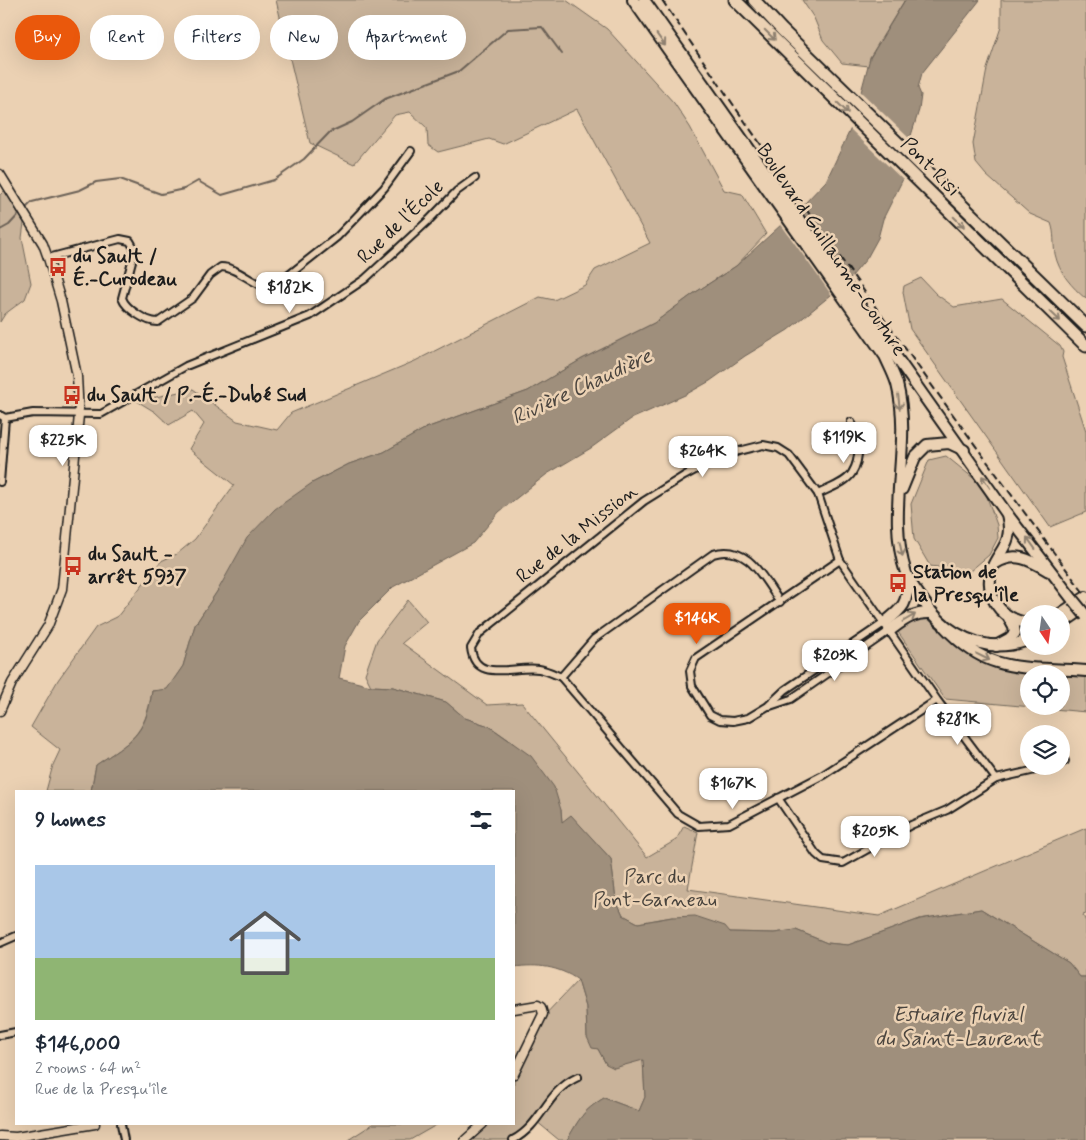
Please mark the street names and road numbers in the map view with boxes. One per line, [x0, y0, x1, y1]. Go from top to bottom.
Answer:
street label: Pont Risi [894, 131, 966, 203]
street label: Boulevard Guillaume-Couture [750, 138, 912, 362]
street label: Rue de l'École [352, 174, 450, 270]
street label: Rue de la Mission [511, 478, 644, 590]

